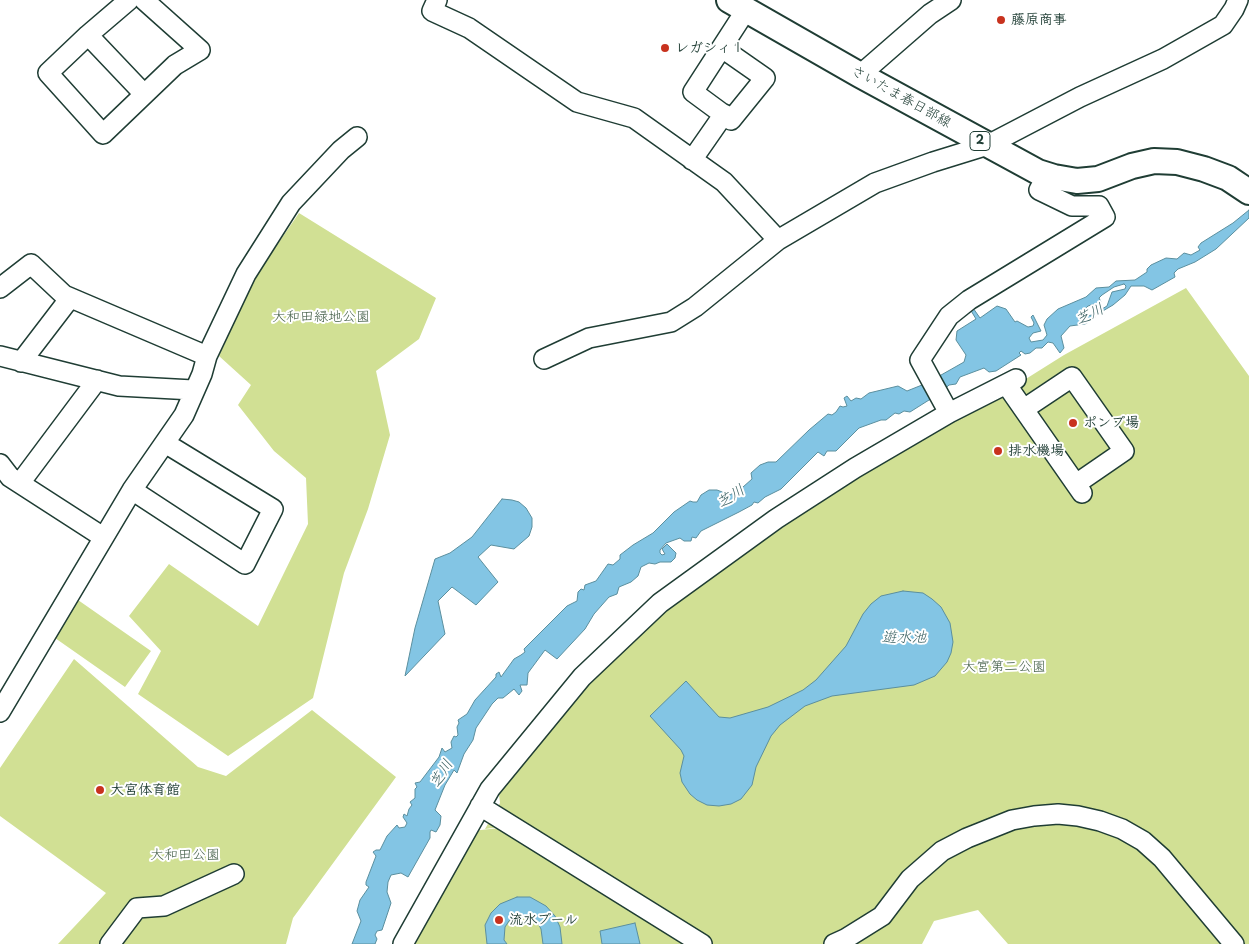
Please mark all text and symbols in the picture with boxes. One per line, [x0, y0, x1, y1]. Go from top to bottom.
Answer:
place label: 藤原商事 [1011, 12, 1067, 28]
marker: 藤原商事 [995, 14, 1007, 26]
place label: レガシィⅠ [675, 40, 745, 56]
marker: レガシィⅠ [659, 42, 671, 54]
street label: さいたま春日部線 [848, 63, 954, 131]
road number: 2 [970, 132, 990, 150]
water label: 芝川 [1073, 300, 1107, 330]
park label: 大和田緑地公園 [272, 309, 370, 325]
place label: ポンプ場 [1083, 415, 1139, 431]
marker: ポンプ場 [1067, 417, 1079, 429]
place label: 排水機場 [1008, 443, 1064, 459]
marker: 排水機場 [992, 445, 1004, 457]
water label: 芝川 [714, 481, 748, 513]
water label: 遊水池 [882, 629, 926, 647]
park label: 大宮第二公園 [962, 659, 1046, 675]
water label: 芝川 [427, 757, 457, 791]
place label: 大宮体育館 [110, 782, 180, 798]
marker: 大宮体育館 [94, 784, 106, 796]
park label: 大和田公園 [150, 847, 220, 863]
place label: 流水プール [509, 912, 578, 928]
marker: 流水プール [493, 914, 505, 926]

